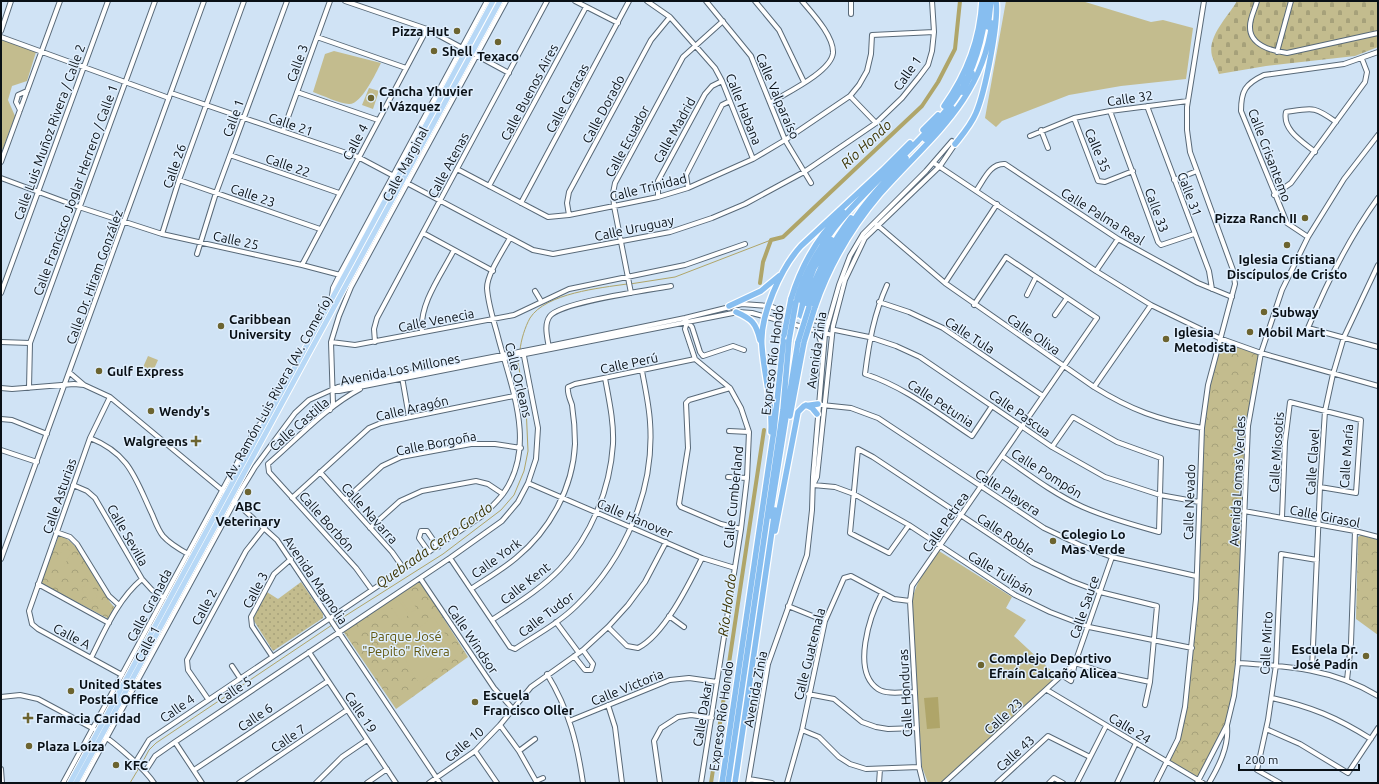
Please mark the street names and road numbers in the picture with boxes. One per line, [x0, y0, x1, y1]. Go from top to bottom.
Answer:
street label: Calle Buenos Aires [498, 41, 561, 143]
street label: Calle Luis Muñoz Rivera / Calle 2 [11, 42, 87, 222]
street label: Calle 3 [284, 42, 310, 84]
street label: Calle Valparaíso [754, 51, 802, 141]
street label: Calle 1 [890, 53, 924, 93]
street label: Calle Caracas [543, 61, 591, 135]
street label: Calle Habana [723, 71, 765, 147]
street label: Calle Dorado [579, 73, 627, 145]
street label: Calle Francisco Joglar Herrero / Calle 1 [30, 83, 120, 297]
street label: Calle 32 [1106, 88, 1154, 108]
street label: Calle Madrid [650, 95, 698, 165]
street label: Calle 1 [220, 97, 246, 139]
street label: Calle Ecuador [602, 103, 652, 179]
street label: Calle Crisantemo [1246, 107, 1294, 203]
street label: Calle 21 [267, 110, 315, 138]
street label: Calle 4 [340, 122, 370, 162]
street label: Calle Marginal [379, 124, 431, 204]
street label: Calle 35 [1083, 126, 1113, 174]
street label: Calle Atenas [425, 130, 471, 200]
street label: Calle 26 [160, 142, 188, 190]
street label: Calle 22 [264, 151, 312, 179]
street label: Calle 31 [1175, 170, 1205, 218]
street label: Calle Trinidad [608, 171, 688, 203]
street label: Calle 23 [229, 181, 277, 209]
street label: Calle Palma Real [1059, 185, 1148, 248]
street label: Calle 33 [1143, 186, 1171, 234]
street label: Calle Dr. Hiram González [63, 208, 125, 346]
street label: Calle Uruguay [593, 213, 675, 243]
street label: Calle 25 [212, 228, 260, 252]
street label: Av. Ramón Luis Rivera (Av. Comerío) [222, 293, 335, 482]
street label: Expreso Río Hondo [758, 304, 786, 416]
street label: Calle Venecia [397, 306, 475, 334]
street label: Avenida Zinia [804, 311, 828, 389]
street label: Calle Oliva [1005, 311, 1063, 357]
street label: Calle Tula [943, 314, 997, 356]
street label: Calle Orleans [503, 341, 535, 419]
street label: Avenida Los Millones [339, 350, 461, 387]
street label: Calle Perú [599, 350, 659, 376]
street label: Calle Petunia [905, 376, 977, 430]
street label: Calle Pascua [987, 387, 1053, 439]
street label: Calle Aragón [374, 393, 450, 423]
street label: Calle Castilla [267, 395, 331, 453]
street label: Calle Miosotis [1266, 411, 1286, 493]
street label: Avenida Lomas Verdes [1227, 415, 1247, 547]
street label: Calle María [1337, 423, 1355, 489]
street label: Calle Borgoña [395, 428, 477, 458]
street label: Calle Clavel [1303, 428, 1321, 496]
street label: Calle Cumberland [721, 445, 745, 549]
street label: Calle Pompón [1009, 446, 1085, 500]
street label: Calle Asturias [40, 456, 79, 536]
street label: Calle Nevado [1181, 464, 1197, 540]
street label: Calle Playera [973, 466, 1043, 518]
street label: Calle Navarra [339, 480, 401, 546]
street label: Calle Borbón [297, 488, 357, 554]
street label: Calle Petrea [919, 489, 971, 555]
street label: Calle Hanover [595, 496, 675, 540]
street label: Calle Sevilla [105, 502, 151, 568]
street label: Calle Girasol [1288, 502, 1362, 530]
street label: Calle Roble [975, 510, 1037, 558]
street label: Avenida Magnolia [281, 533, 351, 627]
street label: Calle York [469, 535, 524, 581]
street label: Calle Tulipán [966, 548, 1036, 598]
street label: Calle Kent [497, 559, 553, 607]
street label: Calle Granada [124, 566, 174, 644]
street label: Calle 3 [240, 570, 270, 610]
street label: Calle Sauce [1067, 574, 1101, 640]
street label: Calle 2 [189, 587, 219, 627]
street label: Calle Tudor [515, 588, 577, 639]
street label: Calle Windsor [445, 602, 501, 676]
street label: Calle Guatemala [791, 606, 827, 702]
street label: Calle Mirto [1257, 611, 1275, 675]
street label: Calle A [51, 620, 93, 652]
street label: Calle 1 [132, 624, 162, 664]
street label: Calle Honduras [896, 648, 914, 737]
street label: Avenida Zinia [741, 650, 769, 728]
street label: Expreso Río Hondo [706, 660, 736, 772]
street label: Calle Victoria [589, 666, 665, 708]
street label: Calle 5 [214, 673, 254, 707]
street label: Calle Dakar [690, 680, 714, 748]
street label: Calle 19 [342, 689, 380, 735]
street label: Calle 4 [157, 691, 197, 725]
street label: Calle 23 [981, 695, 1025, 737]
street label: Calle 6 [235, 700, 275, 734]
street label: Calle 24 [1107, 710, 1153, 746]
street label: Calle 7 [268, 721, 308, 755]
street label: Calle 10 [442, 724, 486, 764]
street label: Calle 43 [993, 732, 1037, 774]

